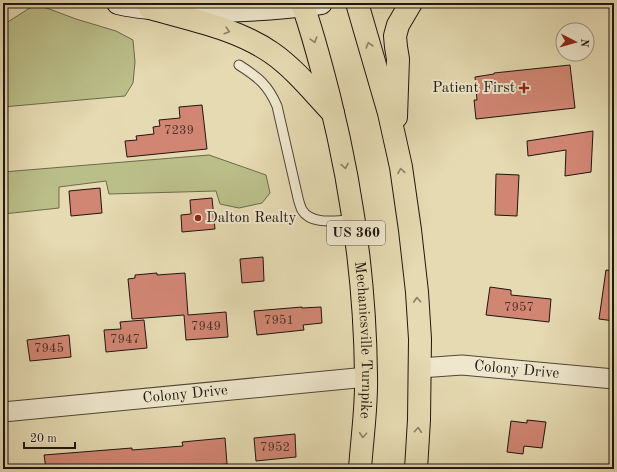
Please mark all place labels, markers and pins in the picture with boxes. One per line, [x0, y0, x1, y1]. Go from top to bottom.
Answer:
place label: Patient First [432, 81, 515, 96]
marker: Patient First [518, 82, 530, 94]
place label: Dalton Realty [206, 211, 297, 226]
marker: Dalton Realty [193, 213, 203, 223]

